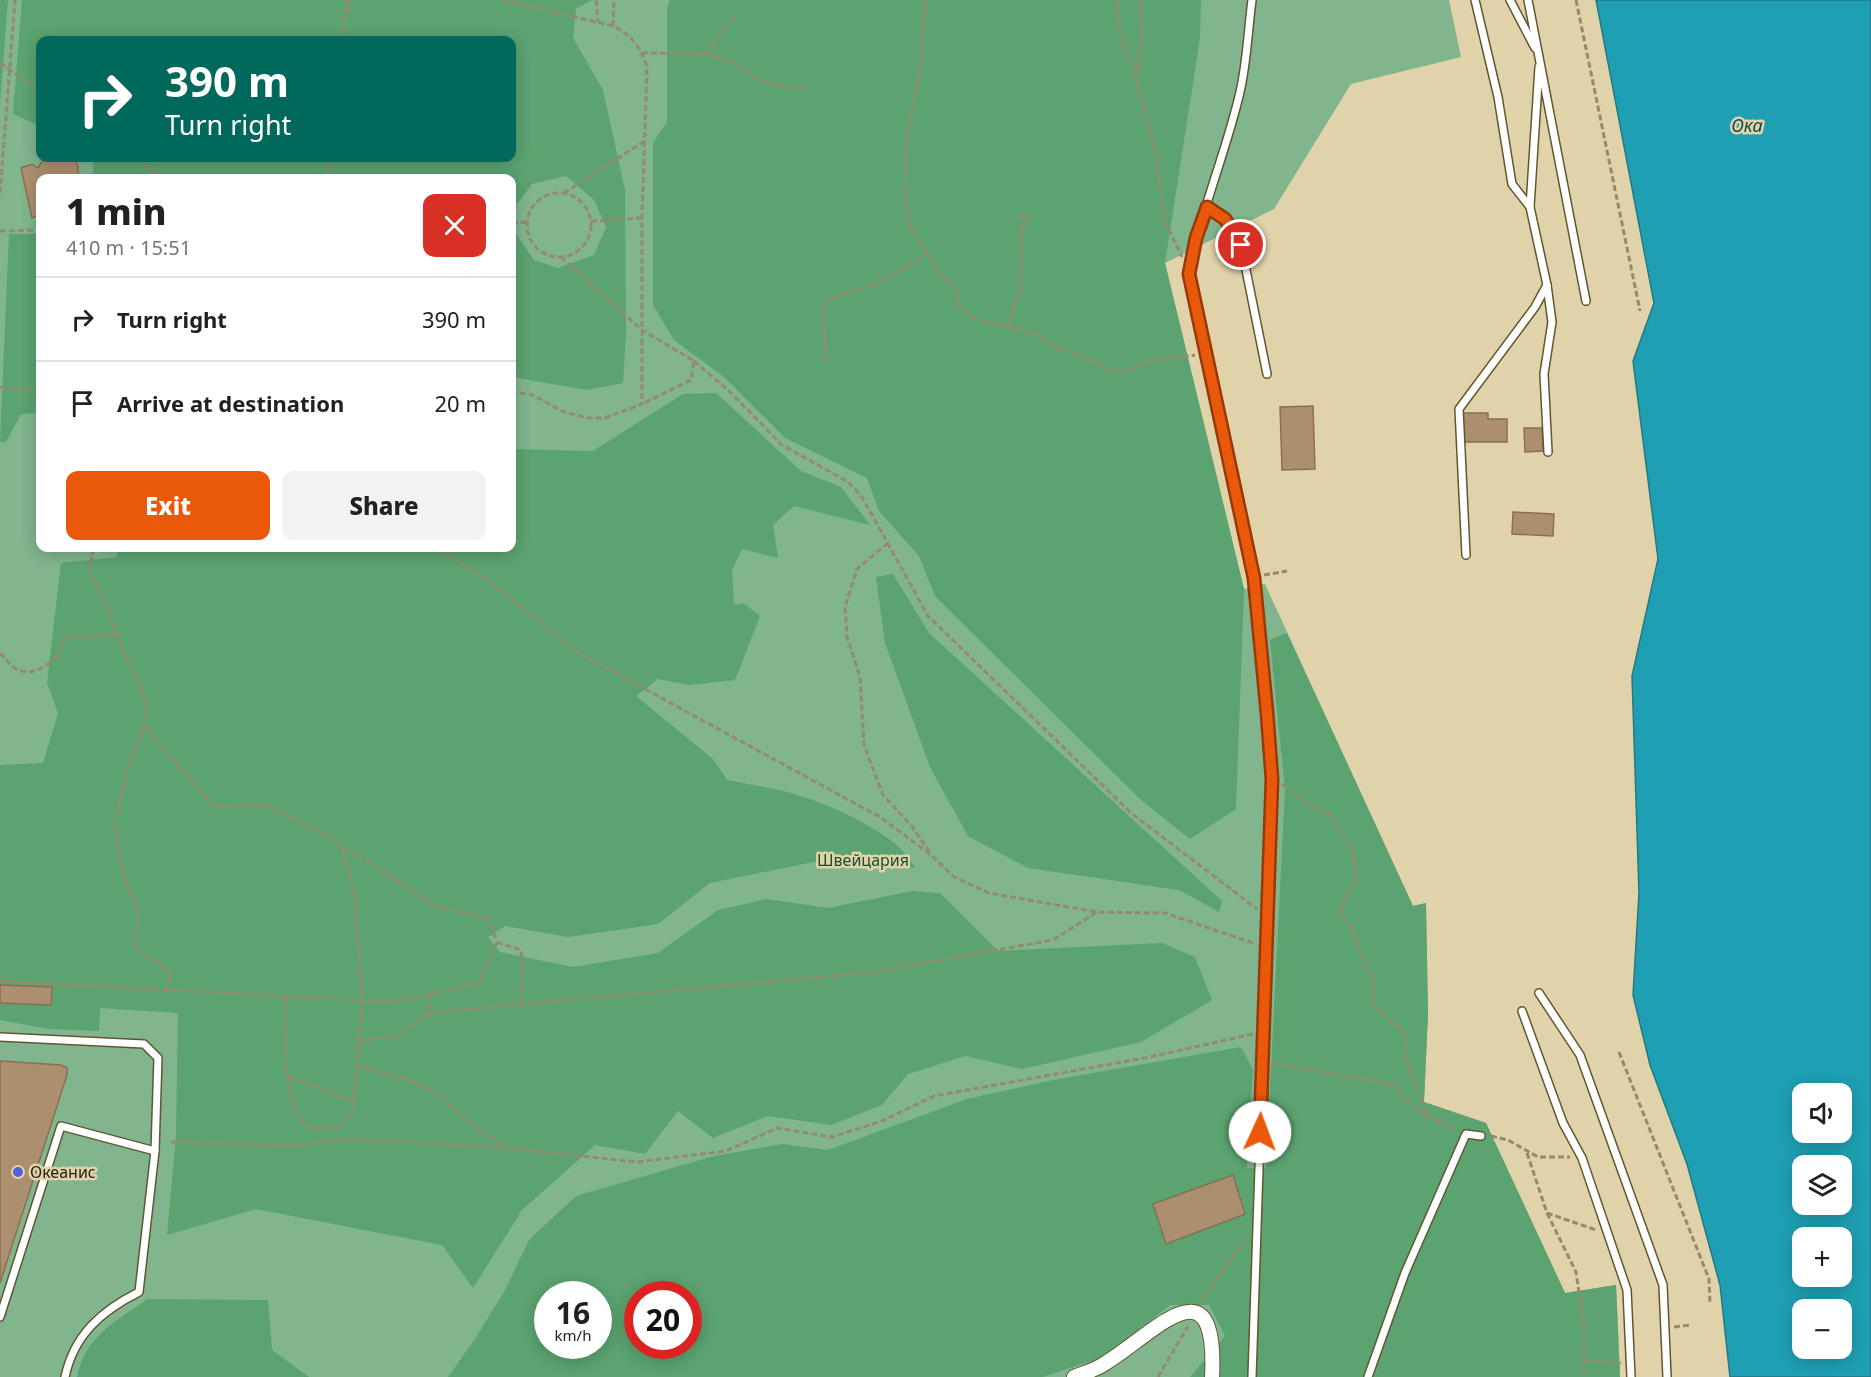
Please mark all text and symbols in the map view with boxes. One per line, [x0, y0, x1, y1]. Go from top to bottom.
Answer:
text: 390 m [165, 52, 289, 109]
icon: right [66, 60, 144, 138]
text: Turn right [165, 106, 291, 143]
water label: Ока [1731, 113, 1763, 137]
text: 1 min [66, 187, 167, 236]
button: close [423, 194, 486, 257]
pin [1215, 219, 1266, 270]
icon: arrive [1224, 228, 1257, 261]
text: 410 m · 15:51 [66, 234, 191, 261]
icon: right [66, 303, 99, 336]
text: Turn right [117, 304, 227, 334]
text: 390 m [422, 304, 486, 334]
icon: arrive [66, 387, 99, 420]
text: Arrive at destination [117, 388, 344, 418]
text: 20 m [435, 388, 486, 418]
button: Exit [66, 471, 270, 540]
button: Share [282, 471, 486, 540]
park label: Швейцария [817, 849, 909, 871]
map controls [1792, 1083, 1852, 1359]
button: sound [1792, 1083, 1852, 1143]
position arrow [1228, 1100, 1292, 1164]
button: layers [1792, 1155, 1852, 1215]
place label: Океанис [30, 1161, 96, 1183]
marker: Океанис [11, 1165, 25, 1179]
button: + [1792, 1227, 1852, 1287]
speed limit sign: 20 [624, 1281, 702, 1359]
text: 16 [556, 1292, 590, 1333]
button: − [1792, 1299, 1852, 1359]
text: km/h [555, 1325, 591, 1345]

